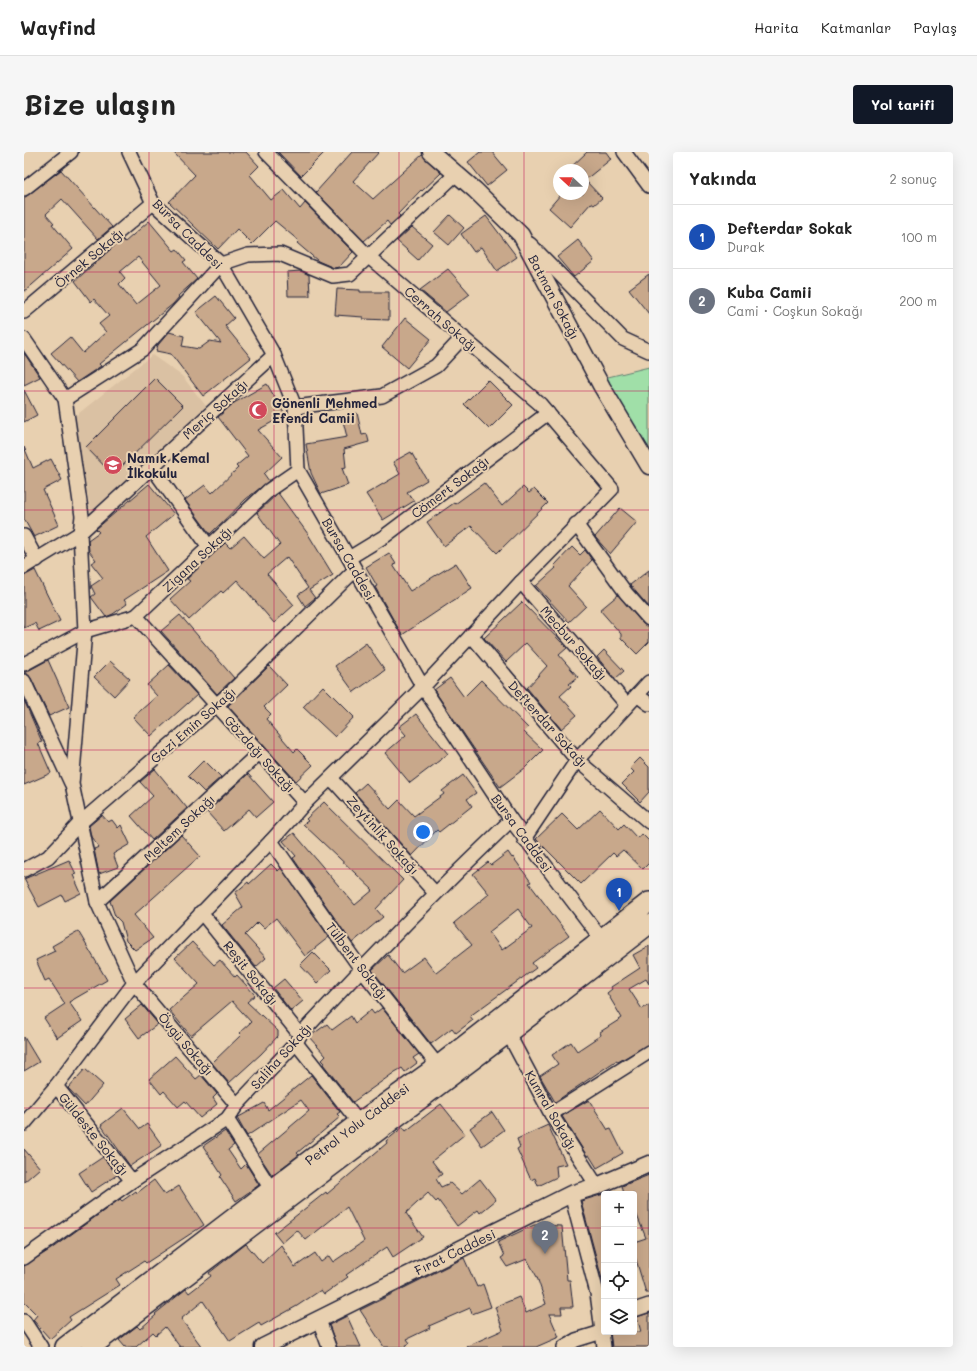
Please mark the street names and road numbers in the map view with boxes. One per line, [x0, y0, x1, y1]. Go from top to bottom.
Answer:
street label: Bursa Caddesi [150, 195, 227, 272]
street label: Örnek Sokağı [51, 224, 127, 291]
street label: Batman Sokağı [525, 252, 584, 342]
street label: Cerrah Sokağı [401, 282, 481, 355]
street label: Meriç Sokağı [178, 375, 251, 443]
street label: Cömert Sokağı [407, 452, 492, 522]
street label: Bursa Caddesi [319, 514, 380, 603]
street label: Zigana Sokağı [158, 522, 235, 595]
street label: Mecbur Sokağı [537, 602, 612, 684]
street label: Defterdar Sokağı [505, 677, 592, 771]
street label: Gazi Emin Sokağı [146, 683, 239, 766]
street label: Gözdağı Sokağı [221, 711, 300, 796]
street label: Meltem Sokağı [139, 790, 218, 865]
street label: Bursa Caddesi [488, 790, 556, 875]
street label: Zeytinlik Sokağı [343, 792, 423, 878]
street label: Tülbent Sokağı [323, 919, 392, 1003]
street label: Reşit Sokağı [220, 937, 283, 1008]
street label: Övgü Sokağı [155, 1008, 218, 1079]
street label: Saliha Sokağı [246, 1019, 315, 1093]
street label: Kumral Sokağı [522, 1067, 581, 1153]
street label: Petrol Yolu Caddesi [301, 1079, 412, 1168]
street label: Güldeste Sokağı [56, 1089, 133, 1179]
street label: Fırat Caddesi [411, 1225, 498, 1278]

